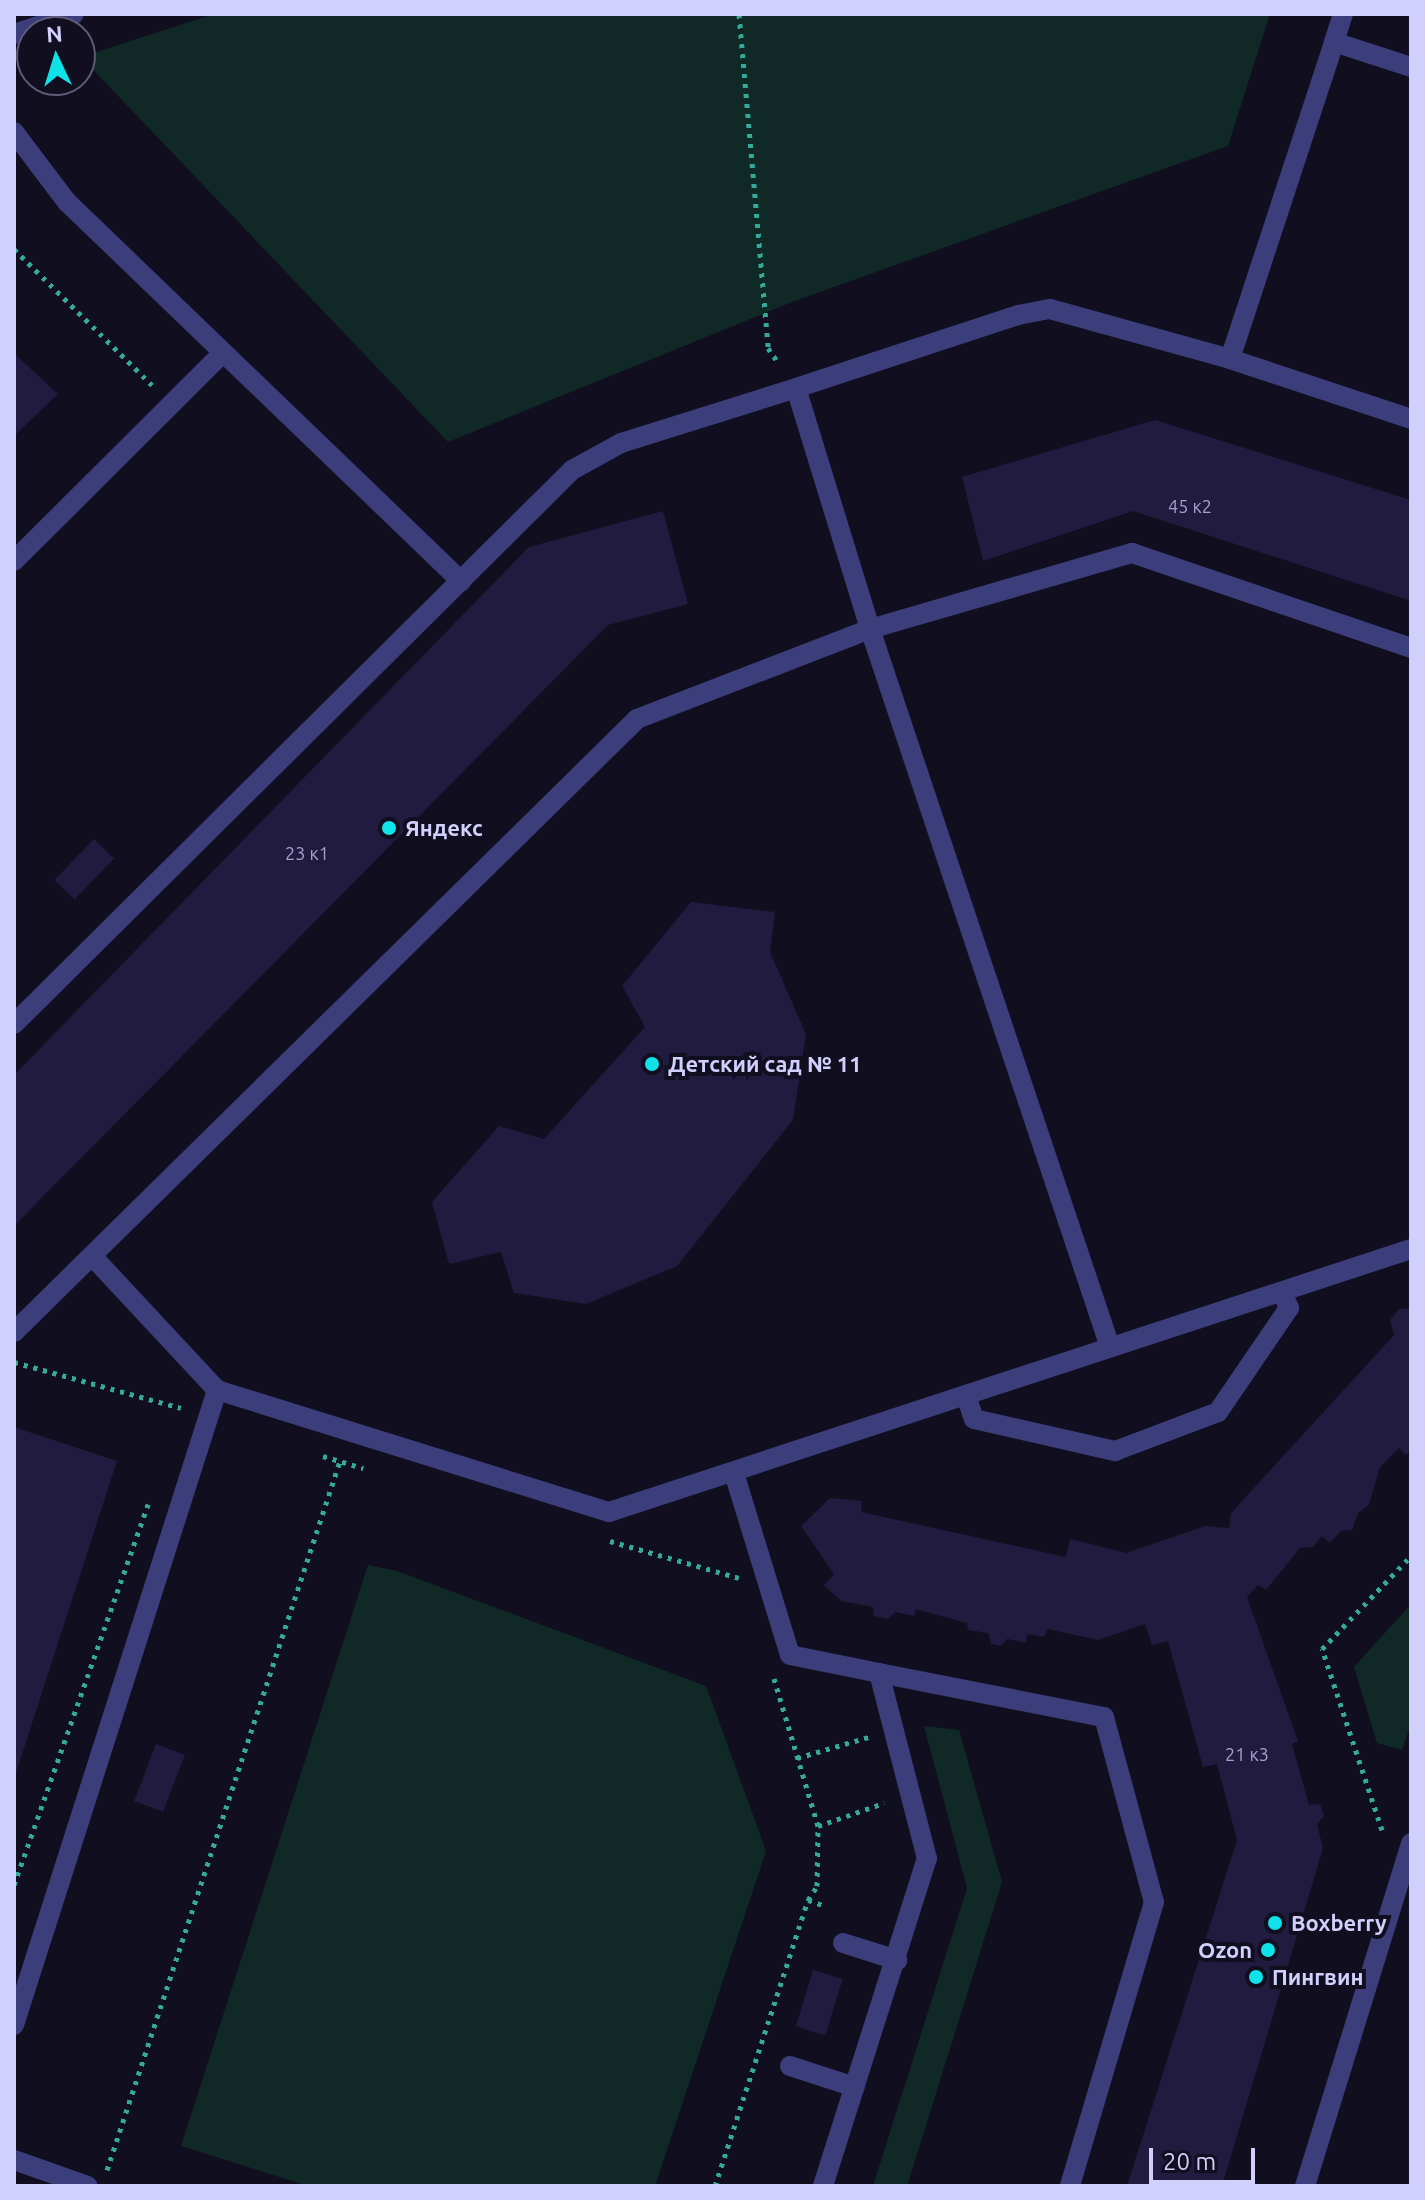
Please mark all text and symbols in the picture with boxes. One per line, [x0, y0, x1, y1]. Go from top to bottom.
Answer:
north arrow [16, 16, 96, 96]
text: N [45, 21, 63, 47]
house number: 45 к2 [1168, 495, 1212, 517]
place label: Яндекс [405, 815, 483, 841]
marker: Яндекс [380, 819, 398, 837]
house number: 23 к1 [285, 842, 329, 864]
place label: Детский сад № 11 [668, 1051, 862, 1077]
marker: Детский сад № 11 [643, 1055, 661, 1073]
house number: 21 к3 [1225, 1743, 1269, 1765]
place label: Boxberry [1291, 1910, 1387, 1936]
marker: Boxberry [1266, 1914, 1284, 1932]
place label: Ozon [1198, 1937, 1252, 1963]
marker: Ozon [1259, 1941, 1277, 1959]
place label: Пингвин [1272, 1964, 1363, 1990]
marker: Пингвин [1247, 1968, 1265, 1986]
scale bar [1153, 2132, 1259, 2182]
text: 20 m [1163, 2148, 1216, 2175]

